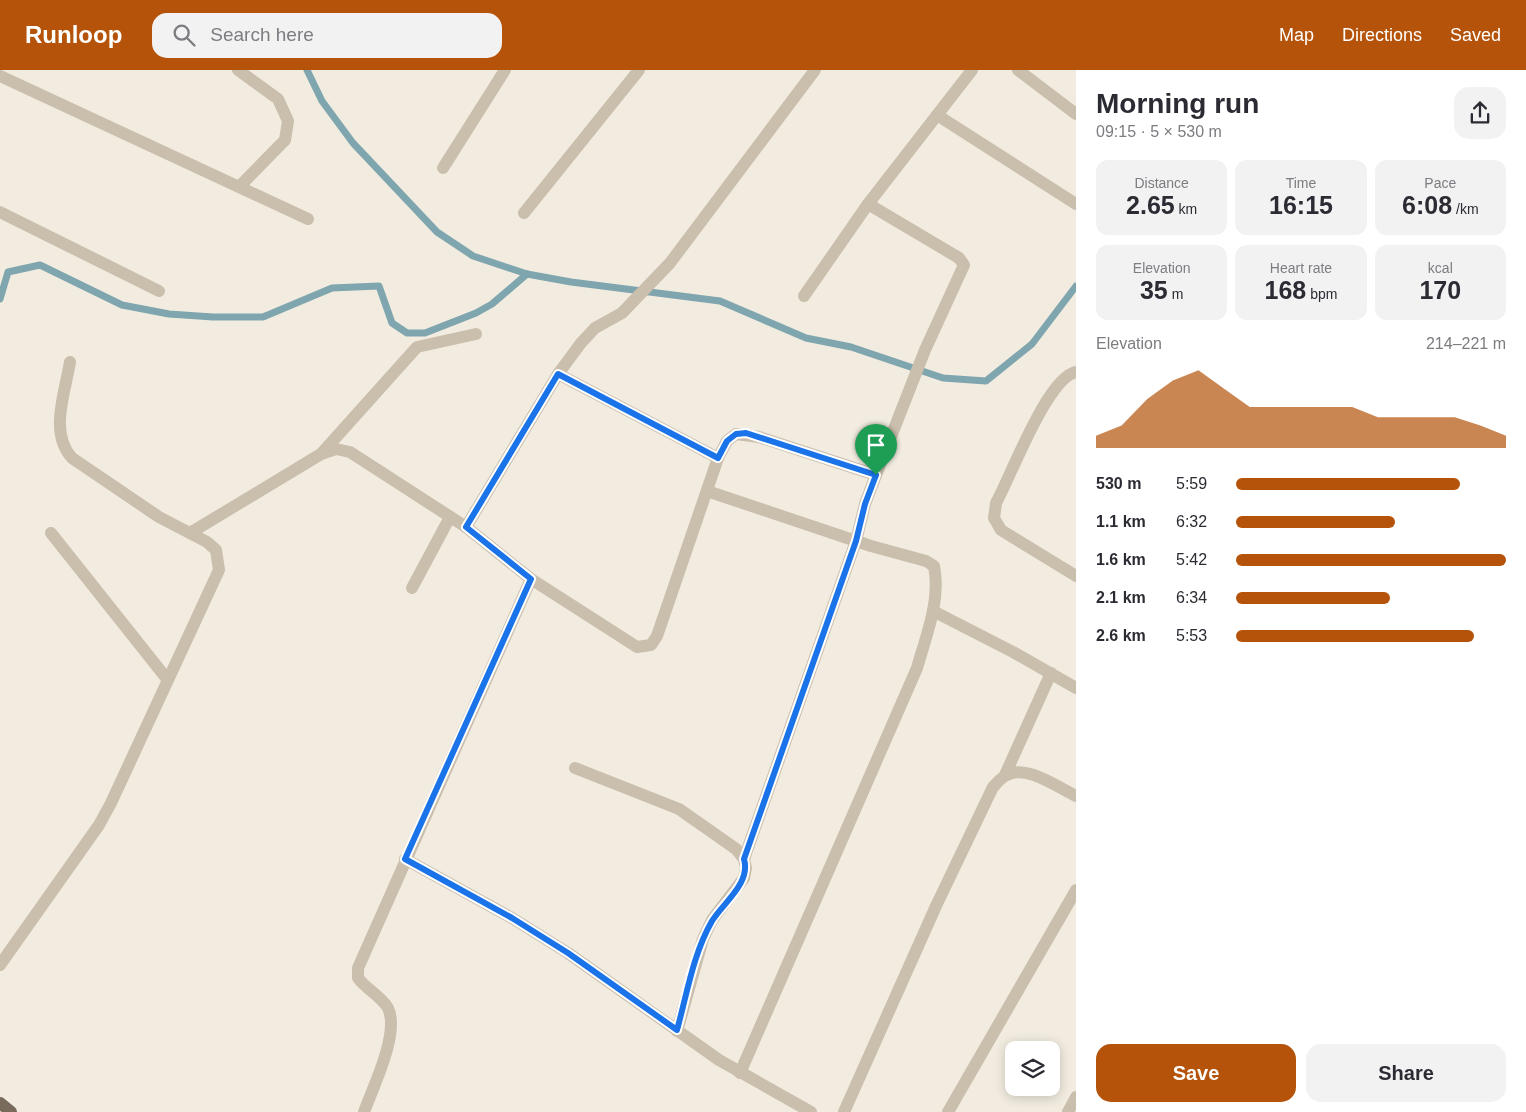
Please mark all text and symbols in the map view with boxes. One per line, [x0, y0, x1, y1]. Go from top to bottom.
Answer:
search box [152, 13, 502, 58]
text: Runloop [25, 21, 122, 48]
icon: search [170, 21, 198, 49]
text: Search here [210, 24, 314, 45]
text: Map [1279, 25, 1314, 45]
text: Directions [1342, 25, 1422, 45]
text: Saved [1450, 25, 1501, 45]
button: share [1454, 87, 1506, 139]
text: Morning run [1096, 88, 1259, 119]
text: 09:15 · 5 × 530 m [1096, 123, 1222, 140]
text: Distance [1134, 175, 1189, 191]
text: Time [1286, 175, 1316, 191]
text: Pace [1424, 175, 1456, 191]
text: 2.65 [1126, 191, 1175, 219]
text: 16:15 [1269, 191, 1333, 219]
text: 6:08 [1402, 191, 1452, 219]
text: km [1175, 201, 1197, 217]
text: /km [1452, 201, 1479, 217]
text: Elevation [1133, 260, 1190, 276]
text: Heart rate [1270, 260, 1332, 276]
text: kcal [1428, 260, 1453, 276]
text: 35 [1140, 276, 1168, 304]
text: 168 [1265, 276, 1306, 304]
text: 170 [1419, 276, 1461, 304]
text: m [1168, 286, 1183, 302]
text: bpm [1306, 286, 1337, 302]
text: Elevation [1096, 335, 1162, 352]
text: 214–221 m [1426, 335, 1506, 352]
pin [855, 424, 897, 475]
icon: arrive [862, 431, 890, 459]
text: 530 m [1096, 475, 1141, 492]
text: 5:59 [1176, 475, 1207, 492]
text: 1.1 km [1096, 513, 1146, 530]
text: 6:32 [1176, 513, 1207, 530]
text: 1.6 km [1096, 551, 1146, 568]
text: 5:42 [1176, 551, 1207, 568]
text: 2.1 km [1096, 589, 1146, 606]
text: 6:34 [1176, 589, 1207, 606]
text: 2.6 km [1096, 627, 1146, 644]
text: 5:53 [1176, 627, 1207, 644]
map controls [1005, 1041, 1060, 1096]
button: layers [1005, 1041, 1060, 1096]
button: Save [1096, 1044, 1296, 1102]
button: Share [1306, 1044, 1506, 1102]

